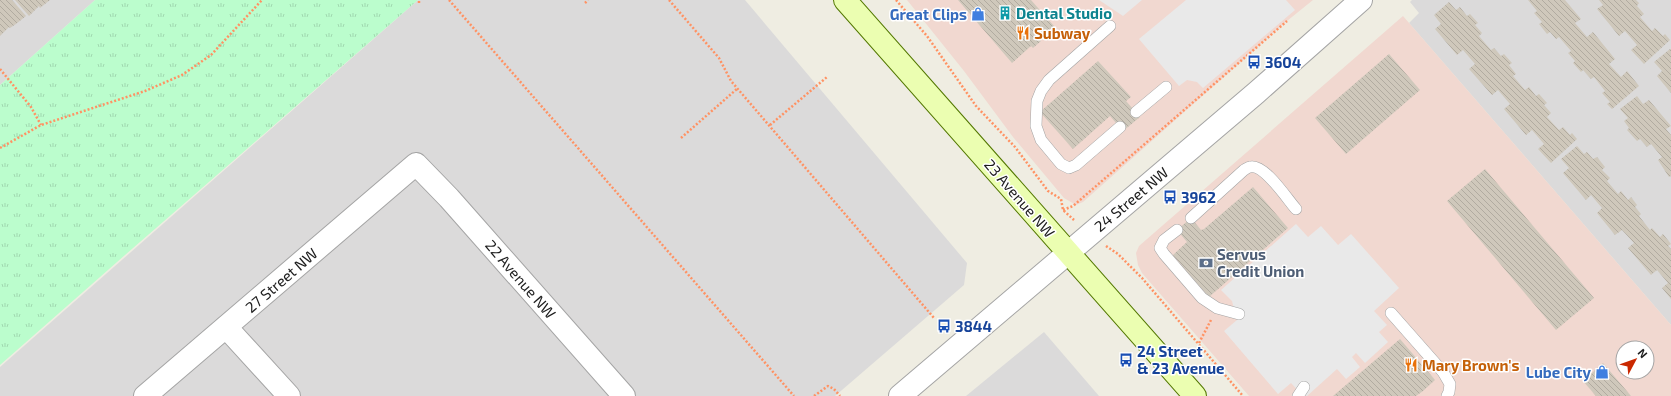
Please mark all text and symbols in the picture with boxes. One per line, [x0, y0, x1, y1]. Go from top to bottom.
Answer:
place label: Dental Studio [1016, 4, 1112, 22]
place label: Great Clips [890, 5, 967, 23]
building icon: Dental Studio [997, 5, 1013, 21]
shop icon: Great Clips [970, 6, 986, 22]
place label: Subway [1034, 24, 1091, 43]
restaurant icon: Subway [1015, 25, 1031, 41]
place label: 3604 [1265, 53, 1302, 71]
bus stop icon: 3604 [1246, 54, 1262, 70]
street label: 23 Avenue NW [981, 155, 1059, 241]
street label: 24 Street NW [1090, 163, 1172, 235]
place label: 3962 [1181, 188, 1216, 206]
bus stop icon: 3962 [1162, 189, 1178, 205]
street label: 22 Avenue NW [482, 236, 560, 322]
street label: 27 Street NW [241, 244, 321, 316]
place label: Servus Credit Union [1217, 245, 1304, 280]
bank icon: Servus Credit Union [1198, 255, 1214, 271]
place label: 3844 [955, 317, 992, 335]
bus stop icon: 3844 [936, 318, 952, 334]
north arrow [1615, 340, 1655, 380]
place label: 24 Street & 23 Avenue [1137, 342, 1225, 377]
text: N [1635, 346, 1650, 360]
bus stop icon: 24 Street & 23 Avenue [1118, 352, 1134, 368]
place label: Mary Brown's [1422, 356, 1520, 375]
restaurant icon: Mary Brown's [1403, 357, 1419, 373]
place label: Lube City [1526, 363, 1591, 382]
shop icon: Lube City [1594, 364, 1610, 380]

